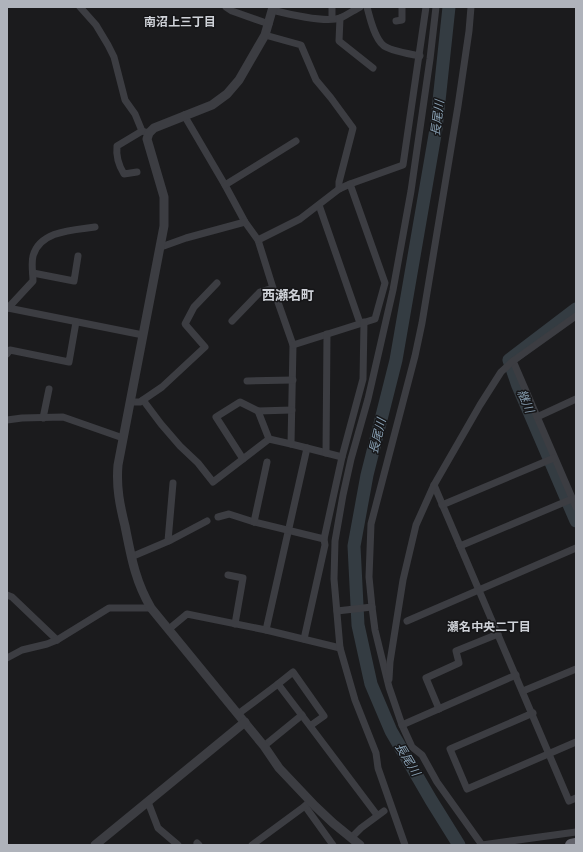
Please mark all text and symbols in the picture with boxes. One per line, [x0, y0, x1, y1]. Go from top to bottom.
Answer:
district label: 南沼上三丁目 [144, 13, 216, 30]
water label: 長尾川 [426, 97, 448, 137]
district label: 西瀬名町 [262, 286, 314, 304]
water label: 継川 [513, 387, 539, 417]
water label: 長尾川 [364, 415, 390, 456]
district label: 瀬名中央二丁目 [447, 618, 531, 635]
water label: 長尾川 [391, 739, 426, 781]

